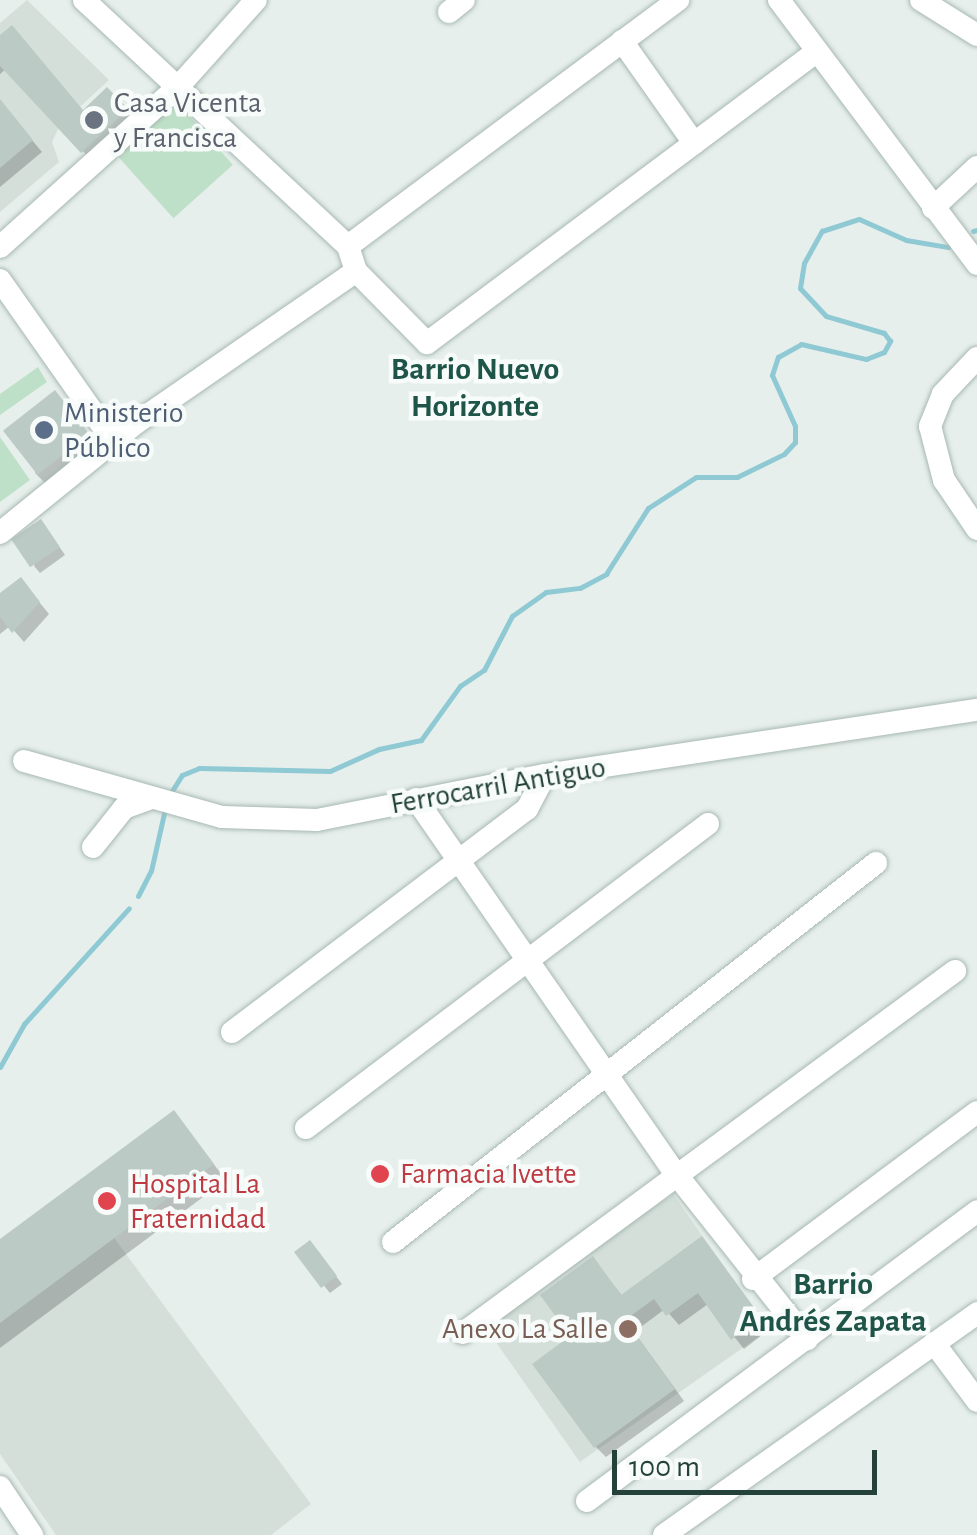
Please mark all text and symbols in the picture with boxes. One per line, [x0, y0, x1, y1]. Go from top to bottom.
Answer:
place label: Casa Vicenta y Francisca [114, 85, 262, 156]
marker: Casa Vicenta y Francisca [83, 109, 105, 131]
district label: Barrio Nuevo Horizonte [391, 351, 559, 426]
place label: Ministerio Público [64, 395, 183, 466]
marker: Ministerio Público [33, 419, 55, 441]
street label: Ferrocarril Antiguo [388, 749, 608, 823]
place label: Farmacia Ivette [400, 1156, 577, 1192]
marker: Farmacia Ivette [369, 1163, 391, 1185]
place label: Hospital La Fraternidad [130, 1166, 265, 1236]
marker: Hospital La Fraternidad [94, 1188, 120, 1214]
district label: Barrio Andrés Zapata [739, 1266, 927, 1341]
place label: Anexo La Salle [442, 1311, 608, 1347]
marker: Anexo La Salle [617, 1318, 639, 1340]
scale bar [617, 1430, 882, 1492]
text: 100 m [629, 1452, 700, 1482]

